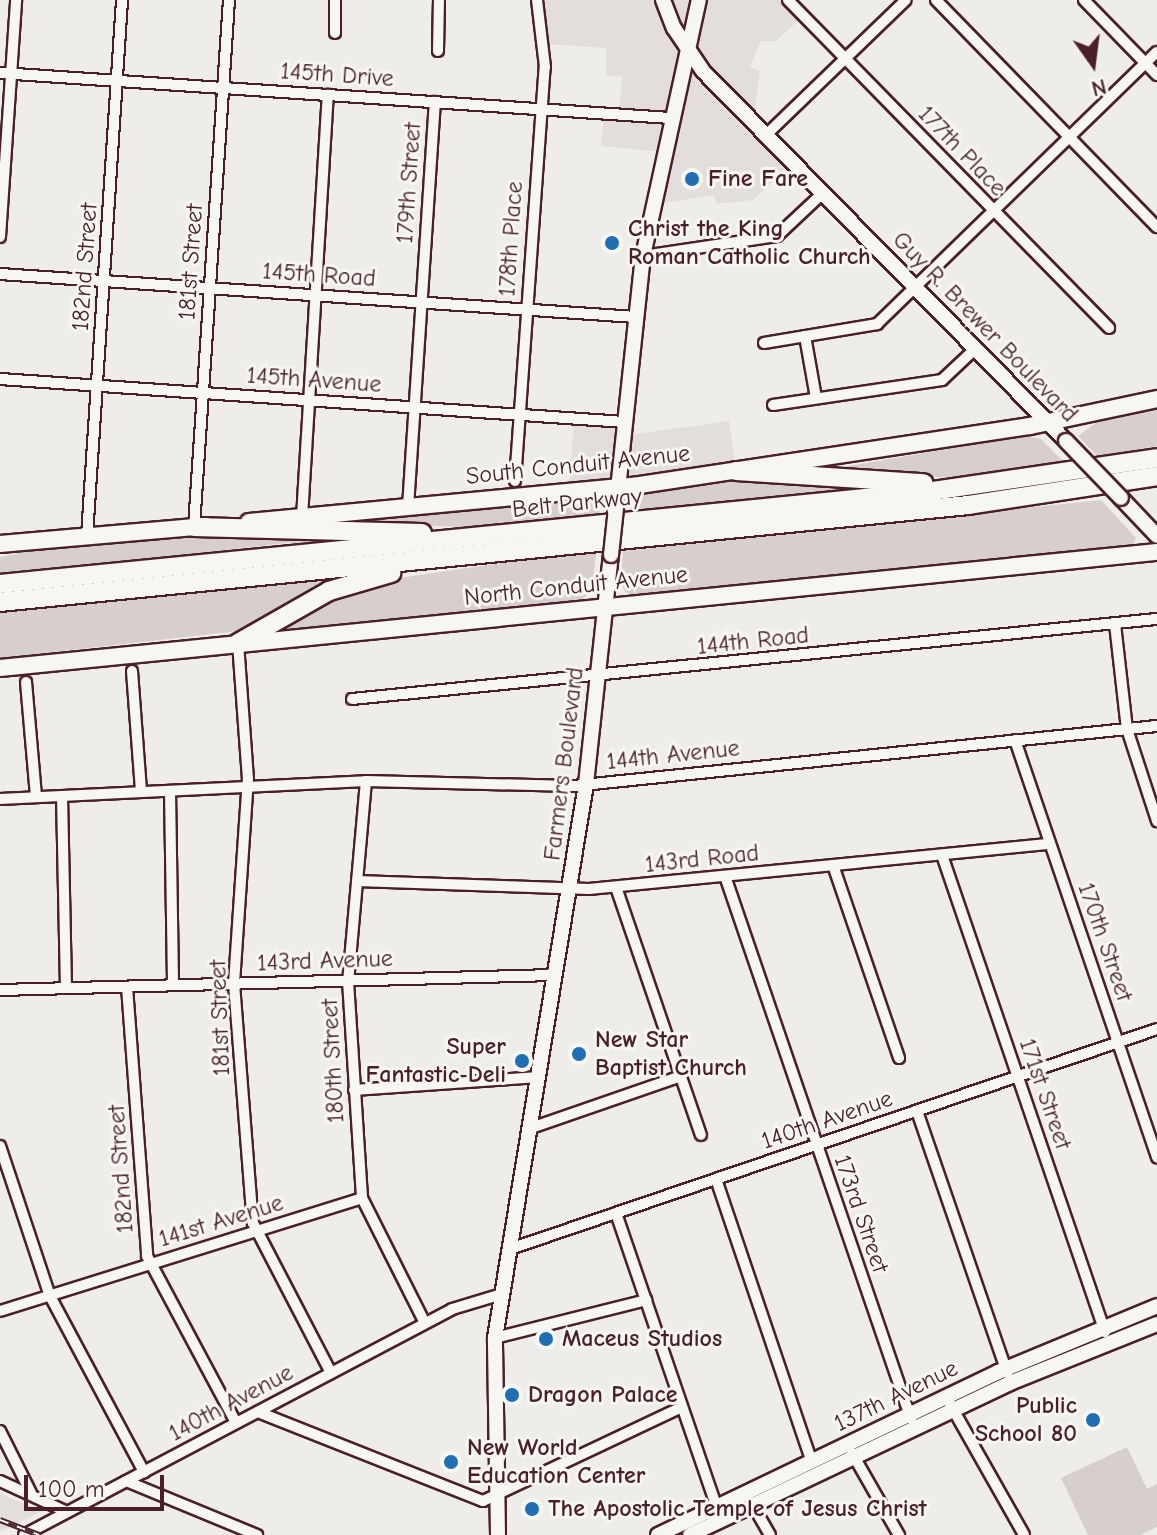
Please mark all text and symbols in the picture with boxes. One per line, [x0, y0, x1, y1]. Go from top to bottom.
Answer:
north arrow [1053, 24, 1133, 104]
street label: 145th Drive [279, 57, 395, 93]
text: N [1089, 73, 1109, 102]
street label: 177th Place [912, 100, 1012, 202]
street label: 179th Street [390, 121, 428, 245]
place label: Fine Fare [708, 165, 808, 193]
marker: Fine Fare [683, 170, 701, 188]
street label: 178th Place [493, 180, 529, 298]
street label: 182nd Street [66, 202, 104, 332]
street label: 181st Street [173, 203, 209, 321]
place label: Christ the King Roman Catholic Church [628, 215, 871, 271]
street label: Guy R. Brewer Boulevard [886, 226, 1084, 428]
marker: Christ the King Roman Catholic Church [603, 234, 621, 252]
street label: 145th Road [261, 257, 377, 293]
street label: 145th Avenue [246, 361, 382, 399]
street label: South Conduit Avenue [465, 439, 691, 491]
street label: Belt Parkway [511, 482, 643, 524]
street label: North Conduit Avenue [463, 560, 689, 612]
street label: 144th Road [696, 621, 810, 661]
street label: Farmers Boulevard [538, 666, 590, 862]
street label: 144th Avenue [605, 734, 741, 776]
street label: 143rd Road [644, 839, 760, 879]
street label: 170th Street [1071, 879, 1139, 1005]
street label: 143rd Avenue [257, 944, 393, 978]
street label: 181st Street [204, 959, 236, 1077]
street label: 180th Street [315, 998, 351, 1124]
place label: New Star Baptist Church [595, 1026, 747, 1082]
place label: Super Fantastic Deli [365, 1033, 506, 1089]
street label: 171st Street [1013, 1035, 1077, 1153]
marker: New Star Baptist Church [570, 1045, 588, 1063]
marker: Super Fantastic Deli [513, 1052, 531, 1070]
street label: 140th Avenue [758, 1084, 896, 1156]
street label: 182nd Street [102, 1104, 140, 1234]
street label: 173rd Street [827, 1151, 895, 1277]
street label: 141st Avenue [155, 1188, 287, 1254]
place label: Maceus Studios [562, 1325, 722, 1353]
marker: Maceus Studios [537, 1330, 555, 1348]
street label: 137th Avenue [830, 1354, 962, 1438]
street label: 140th Avenue [164, 1358, 298, 1448]
place label: Dragon Palace [528, 1381, 678, 1409]
marker: Dragon Palace [503, 1386, 521, 1404]
place label: Public School 80 [975, 1392, 1077, 1448]
marker: Public School 80 [1084, 1411, 1102, 1429]
place label: New World Education Center [467, 1434, 645, 1490]
marker: New World Education Center [442, 1453, 460, 1471]
scale bar [28, 1459, 168, 1509]
text: 100 m [38, 1475, 105, 1503]
place label: The Apostolic Temple of Jesus Christ [548, 1495, 927, 1523]
marker: The Apostolic Temple of Jesus Christ [523, 1500, 541, 1518]

